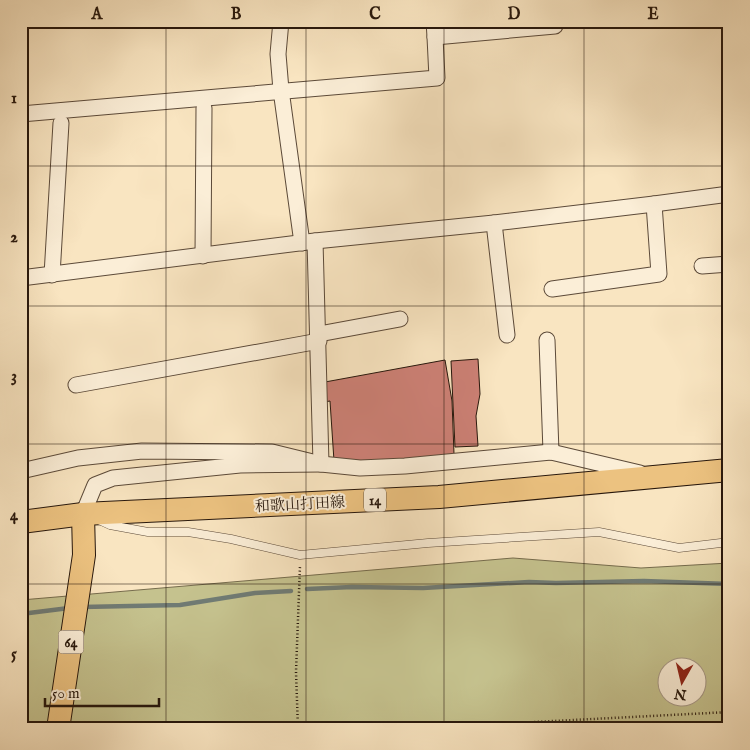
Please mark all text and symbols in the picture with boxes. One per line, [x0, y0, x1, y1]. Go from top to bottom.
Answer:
text: A [91, 5, 104, 25]
text: B [231, 5, 242, 25]
text: C [369, 5, 381, 25]
text: D [508, 5, 521, 25]
text: E [647, 5, 659, 25]
text: 1 [11, 89, 17, 109]
text: 2 [10, 228, 18, 248]
text: 3 [11, 367, 17, 387]
road number: 14 [364, 488, 386, 512]
street label: 和歌山打田線 [255, 493, 345, 516]
text: 4 [10, 506, 19, 526]
road number: 64 [58, 630, 84, 654]
text: 5 [11, 645, 17, 665]
north arrow [658, 658, 708, 708]
scale bar [45, 675, 159, 707]
text: 50 m [52, 684, 80, 703]
text: N [673, 684, 689, 704]

